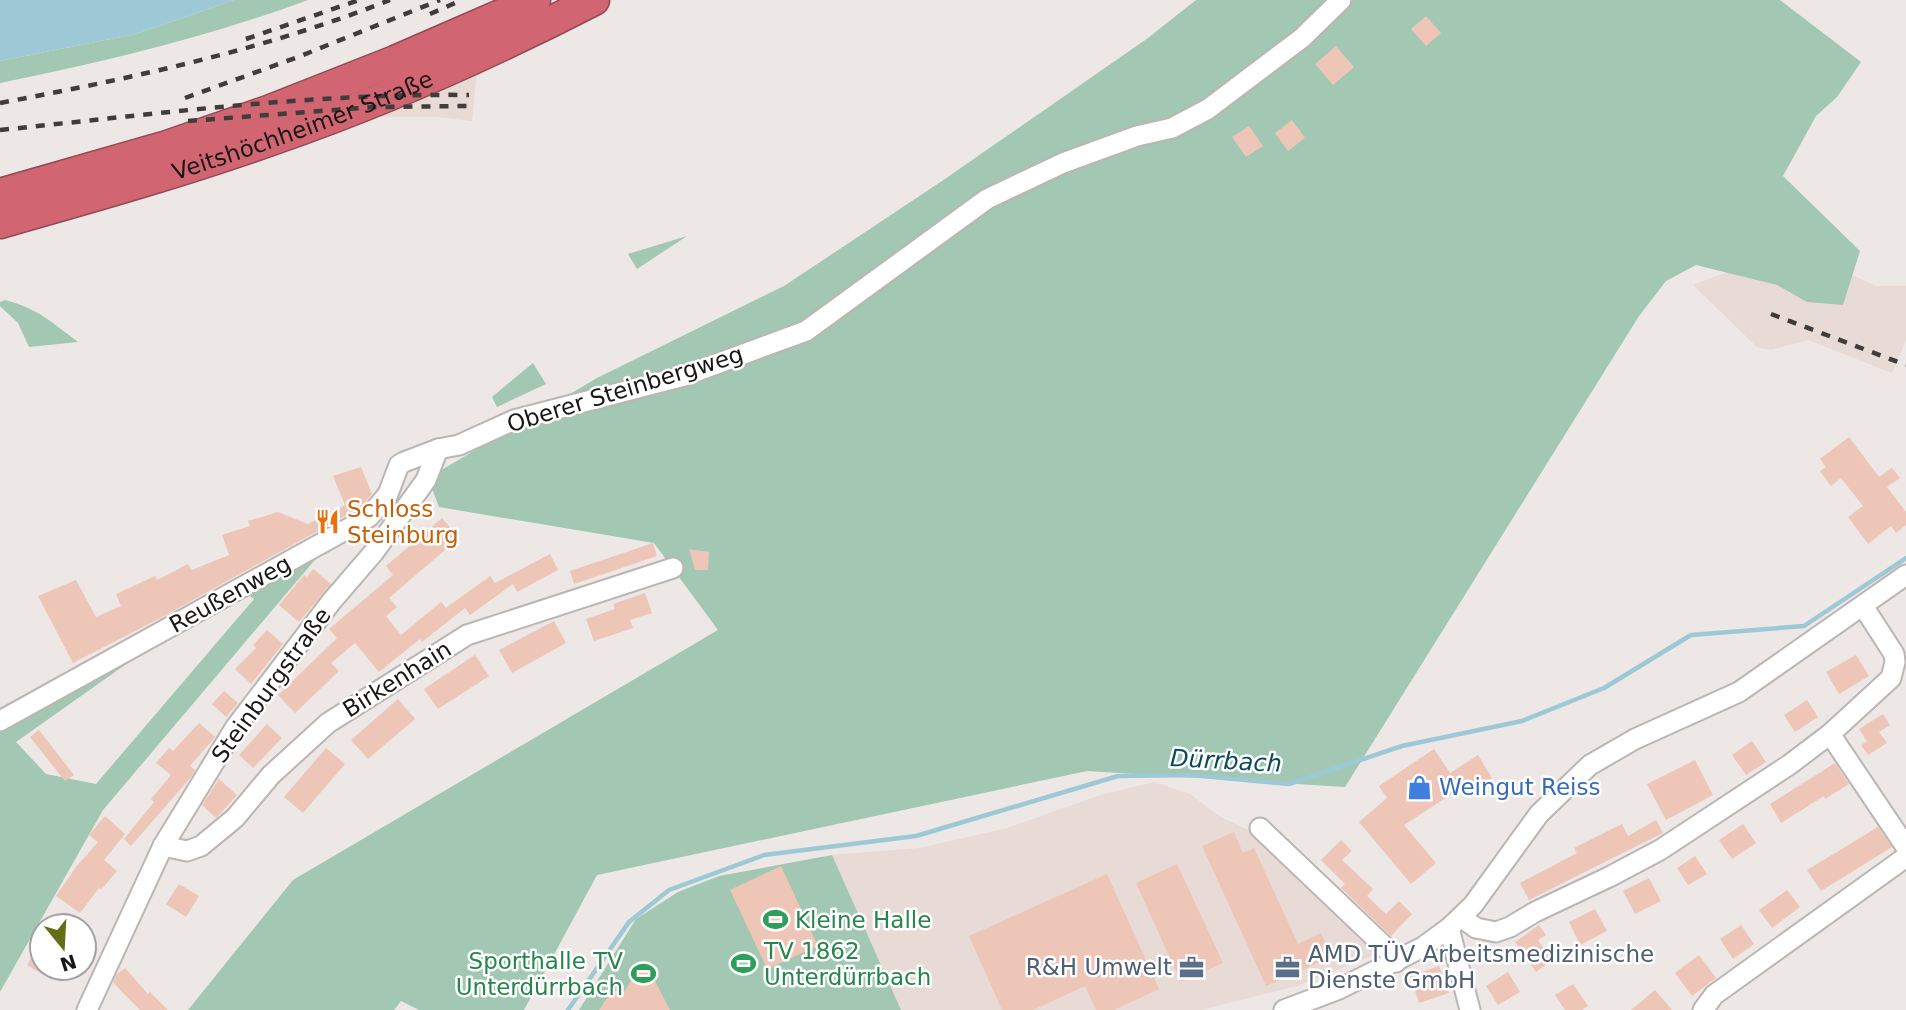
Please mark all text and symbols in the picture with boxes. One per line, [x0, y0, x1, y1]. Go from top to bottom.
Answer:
street label: Veitshöchheimer Straße [169, 65, 437, 185]
street label: Oberer Steinbergweg [504, 341, 746, 437]
place label: Schloss Steinburg [347, 496, 459, 548]
restaurant icon: Schloss Steinburg [313, 508, 341, 536]
street label: Reußenweg [165, 550, 295, 638]
street label: Steinburgstraße [206, 603, 336, 767]
street label: Birkenhain [338, 636, 456, 722]
water label: Dürrbach [1169, 744, 1283, 778]
shop icon: Weingut Reiss [1405, 773, 1433, 801]
place label: Weingut Reiss [1439, 774, 1600, 800]
sports icon: Kleine Halle [761, 906, 789, 934]
place label: Kleine Halle [795, 907, 931, 933]
north arrow [28, 912, 98, 982]
place label: TV 1862 Unterdürrbach [763, 938, 931, 990]
place label: AMD TÜV Arbeitsmedizinische Dienste GmbH [1308, 940, 1654, 993]
place label: Sporthalle TV Unterdürrbach [456, 948, 623, 1000]
text: N [57, 950, 79, 976]
sports icon: TV 1862 Unterdürrbach [730, 950, 758, 978]
office icon: R&H Umwelt [1178, 953, 1206, 981]
office icon: AMD TÜV Arbeitsmedizinische Dienste GmbH [1274, 953, 1302, 981]
place label: R&H Umwelt [1026, 954, 1172, 980]
sports icon: Sporthalle TV Unterdürrbach [629, 960, 657, 988]

